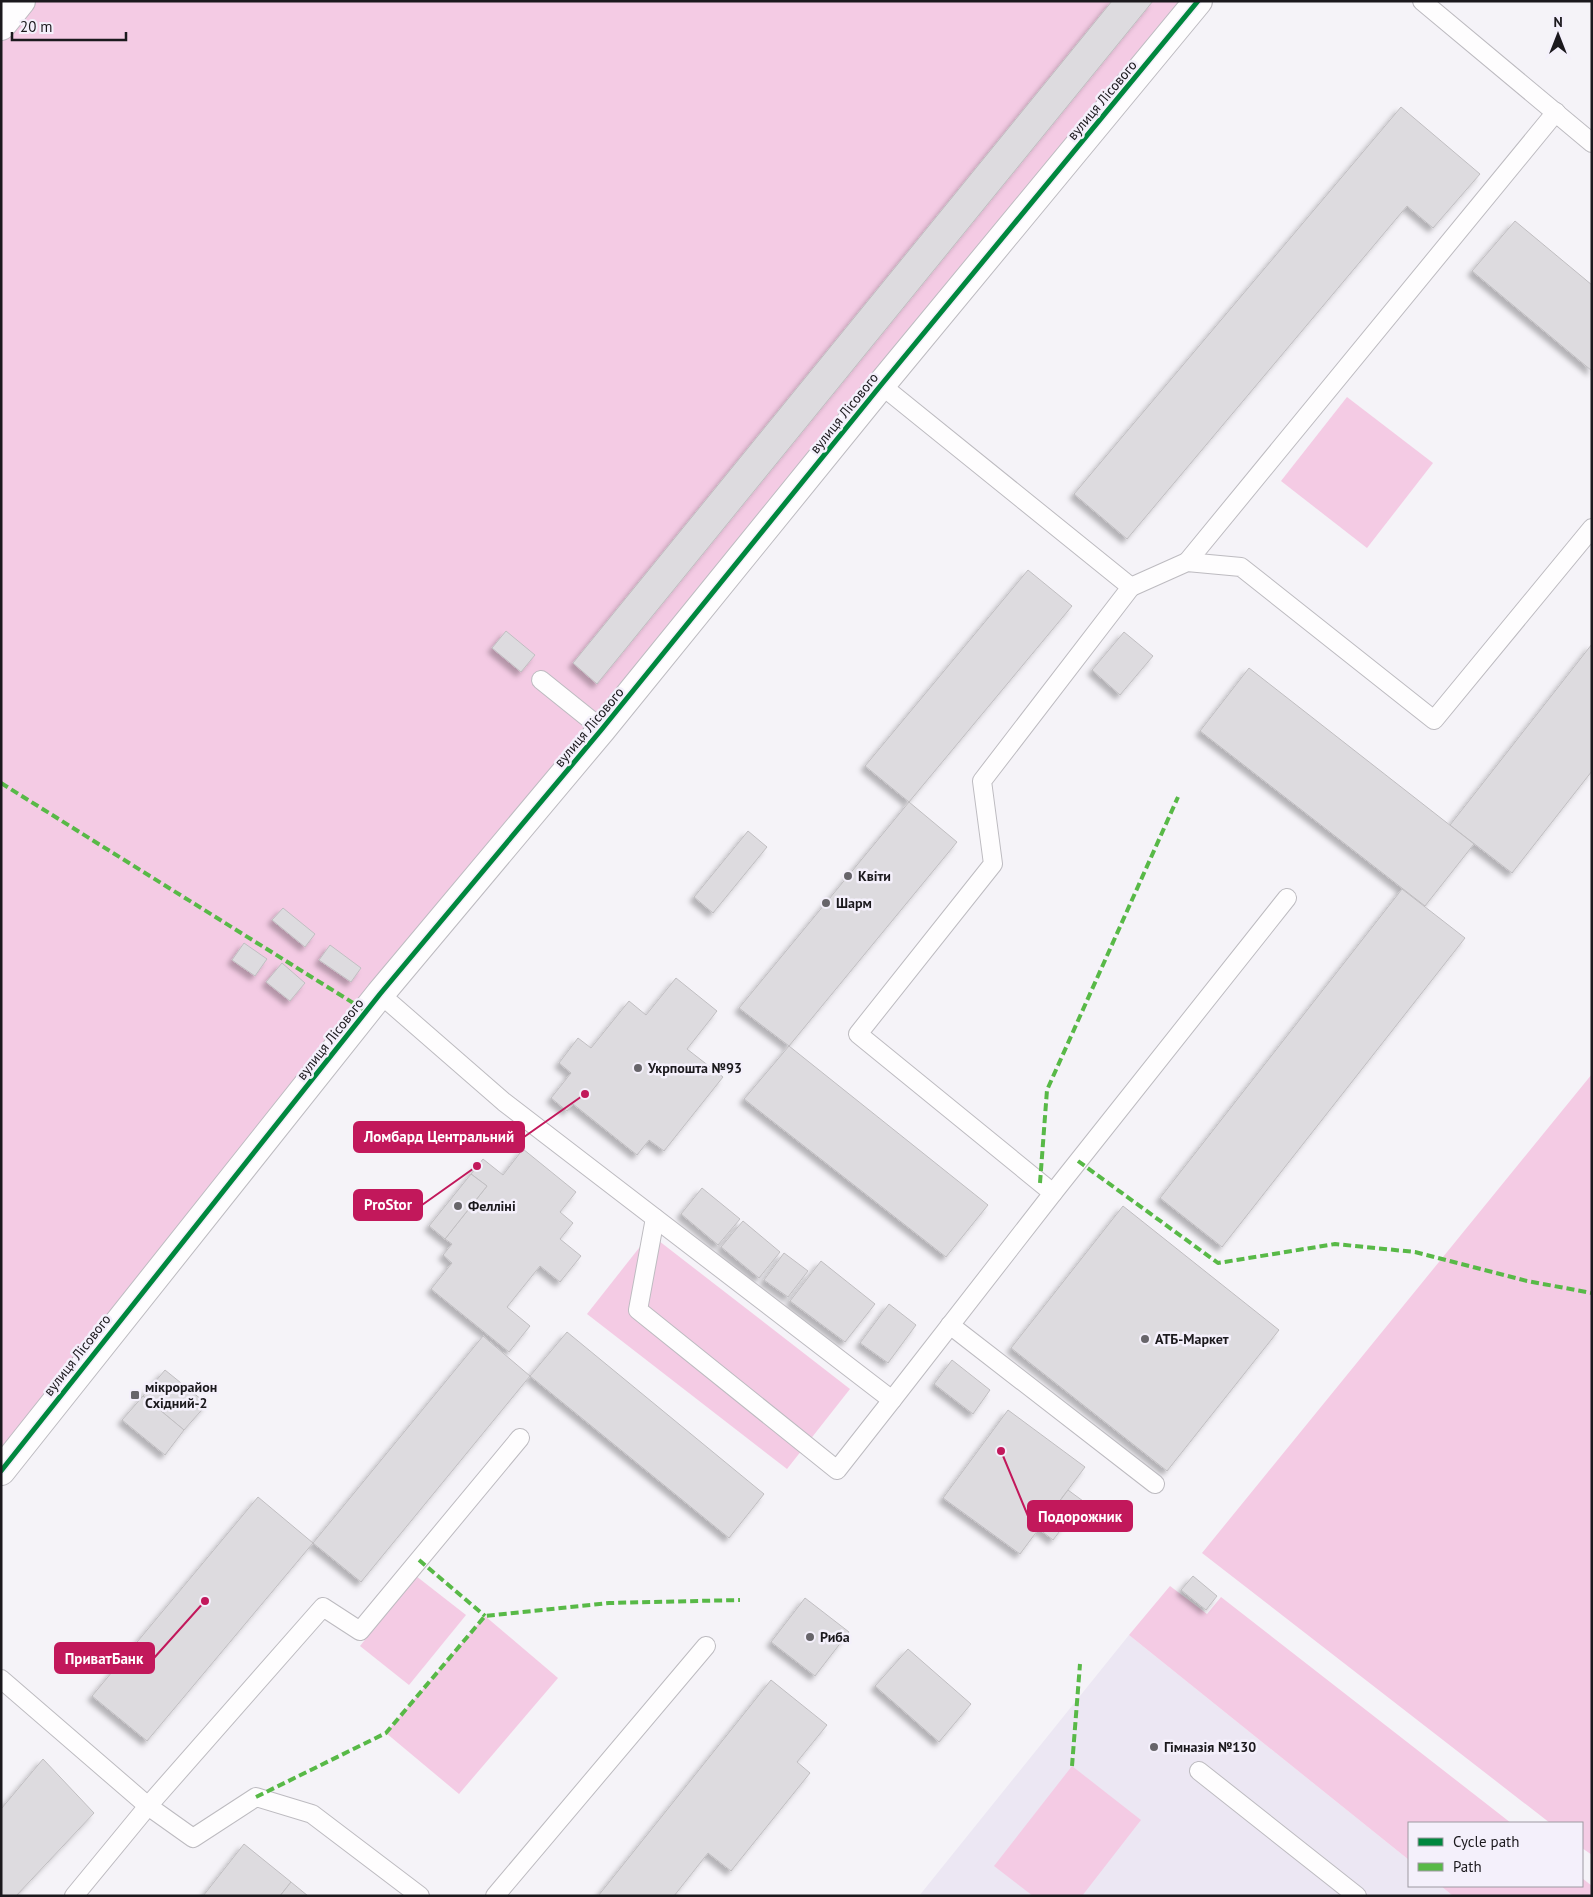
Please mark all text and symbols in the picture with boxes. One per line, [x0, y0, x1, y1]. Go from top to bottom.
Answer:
scale bar [12, 10, 126, 42]
north arrow [1533, 10, 1583, 60]
text: N [1553, 13, 1563, 31]
text: 20 m [20, 17, 53, 36]
street label: вулиця Лісового [1063, 56, 1141, 144]
street label: вулиця Лісового [806, 369, 882, 457]
street label: вулиця Лісового [550, 683, 628, 771]
place label: Квіти [858, 867, 891, 885]
marker: Квіти [842, 870, 854, 882]
place label: Шарм [836, 894, 872, 912]
marker: Шарм [820, 897, 832, 909]
street label: вулиця Лісового [292, 995, 368, 1083]
place label: Укрпошта №93 [647, 1059, 742, 1077]
marker: Укрпошта №93 [632, 1062, 644, 1074]
callout: Ломбард Центральний [354, 1122, 524, 1152]
text: Ломбард Центральний [363, 1127, 514, 1146]
callout: ProStor [354, 1190, 422, 1220]
text: ProStor [364, 1195, 413, 1214]
place label: Фелліні [468, 1197, 516, 1215]
marker: Фелліні [452, 1200, 464, 1212]
street label: вулиця Лісового [39, 1311, 115, 1399]
place label: АТБ-Маркет [1155, 1330, 1229, 1348]
marker: АТБ-Маркет [1139, 1333, 1151, 1345]
place label: мікрорайон Східний-2 [145, 1378, 217, 1412]
marker: мікрорайон Східний-2 [129, 1389, 141, 1401]
callout: Подорожник [1028, 1501, 1132, 1531]
text: Подорожник [1038, 1507, 1123, 1526]
place label: Риба [820, 1628, 850, 1646]
marker: Риба [804, 1631, 816, 1643]
callout: ПриватБанк [55, 1643, 154, 1673]
text: ПриватБанк [65, 1649, 144, 1668]
place label: Гімназія №130 [1164, 1738, 1256, 1756]
marker: Гімназія №130 [1148, 1741, 1160, 1753]
legend [1408, 1822, 1583, 1887]
text: Cycle path [1453, 1832, 1519, 1851]
text: Path [1453, 1857, 1482, 1876]

